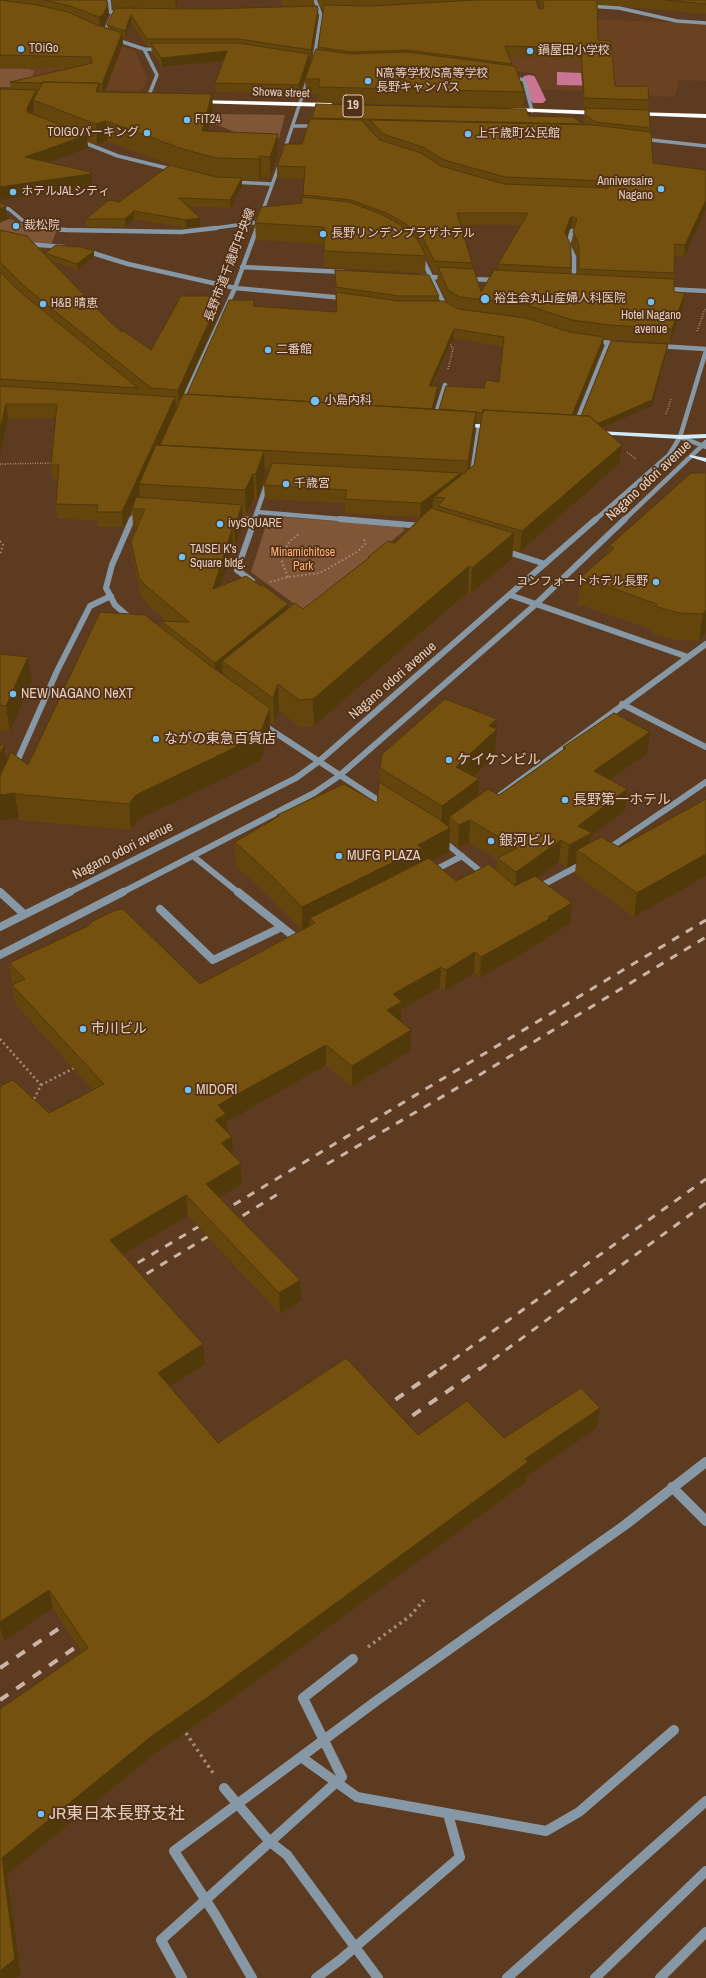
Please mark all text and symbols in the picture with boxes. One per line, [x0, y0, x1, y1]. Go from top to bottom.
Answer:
place label: TOiGo [29, 42, 58, 56]
marker: TOiGo [16, 44, 26, 54]
place label: 鍋屋田小学校 [538, 44, 610, 58]
marker: 鍋屋田小学校 [525, 46, 535, 56]
place label: N高等学校/S高等学校 長野キャンパス [376, 67, 488, 95]
marker: N高等学校/S高等学校 長野キャンパス [363, 76, 373, 86]
street label: Showa street [252, 85, 310, 101]
road number: 19 [343, 95, 363, 117]
place label: FiT24 [195, 113, 221, 127]
marker: FiT24 [182, 115, 192, 125]
place label: TOIGOパーキング [47, 126, 139, 140]
place label: 上千歳町公民館 [476, 127, 560, 141]
marker: TOIGOパーキング [142, 128, 152, 138]
marker: 上千歳町公民館 [463, 129, 473, 139]
place label: Anniversaire Nagano [597, 175, 653, 203]
marker: Anniversaire Nagano [656, 184, 666, 194]
place label: ホテルJALシティ [21, 185, 110, 199]
marker: ホテルJALシティ [8, 187, 18, 197]
street label: 長野市道千歳町中央線 [202, 206, 258, 324]
place label: 裁松院 [24, 219, 60, 233]
marker: 裁松院 [11, 221, 21, 231]
place label: 長野リンデンプラザホテル [331, 227, 475, 241]
marker: 長野リンデンプラザホテル [318, 229, 328, 239]
place label: 裕生会丸山産婦人科医院 [494, 292, 626, 306]
marker: 裕生会丸山産婦人科医院 [479, 293, 491, 305]
place label: H&B 晴恵 [51, 297, 98, 311]
marker: Hotel Nagano avenue [646, 297, 656, 307]
marker: H&B 晴恵 [38, 299, 48, 309]
place label: Hotel Nagano avenue [621, 309, 681, 337]
place label: 二番館 [276, 343, 312, 357]
marker: 二番館 [263, 345, 273, 355]
place label: 小島内科 [324, 394, 372, 408]
marker: 小島内科 [309, 395, 321, 407]
street label: Nagano odori avenue [603, 437, 695, 525]
place label: 千歳宮 [294, 477, 330, 491]
marker: 千歳宮 [281, 479, 291, 489]
place label: ivySQUARE [228, 517, 282, 531]
marker: ivySQUARE [215, 519, 225, 529]
place label: TAISEI K's Square bldg. [190, 543, 246, 571]
park label: Minamichitose Park [271, 546, 335, 574]
marker: TAISEI K's Square bldg. [177, 552, 187, 562]
place label: コンフォートホテル長野 [516, 575, 648, 589]
marker: コンフォートホテル長野 [651, 577, 661, 587]
street label: Nagano odori avenue [346, 638, 440, 724]
place label: NEW NAGANO NeXT [21, 686, 133, 702]
marker: NEW NAGANO NeXT [8, 689, 18, 699]
place label: ながの東急百貨店 [164, 731, 276, 747]
marker: ながの東急百貨店 [151, 734, 161, 744]
place label: ケイケンビル [457, 752, 541, 768]
marker: ケイケンビル [444, 755, 454, 765]
place label: 長野第一ホテル [573, 792, 671, 808]
marker: 長野第一ホテル [560, 795, 570, 805]
street label: Nagano odori avenue [70, 818, 176, 884]
place label: 銀河ビル [499, 833, 555, 849]
marker: 銀河ビル [486, 836, 496, 846]
place label: MUFG PLAZA [347, 848, 420, 864]
marker: MUFG PLAZA [334, 851, 344, 861]
place label: 市川ビル [91, 1021, 147, 1037]
marker: 市川ビル [78, 1024, 88, 1034]
place label: MIDORI [196, 1082, 237, 1098]
marker: MIDORI [183, 1085, 193, 1095]
place label: JR東日本長野支社 [49, 1804, 185, 1824]
marker: JR東日本長野支社 [36, 1809, 46, 1819]

